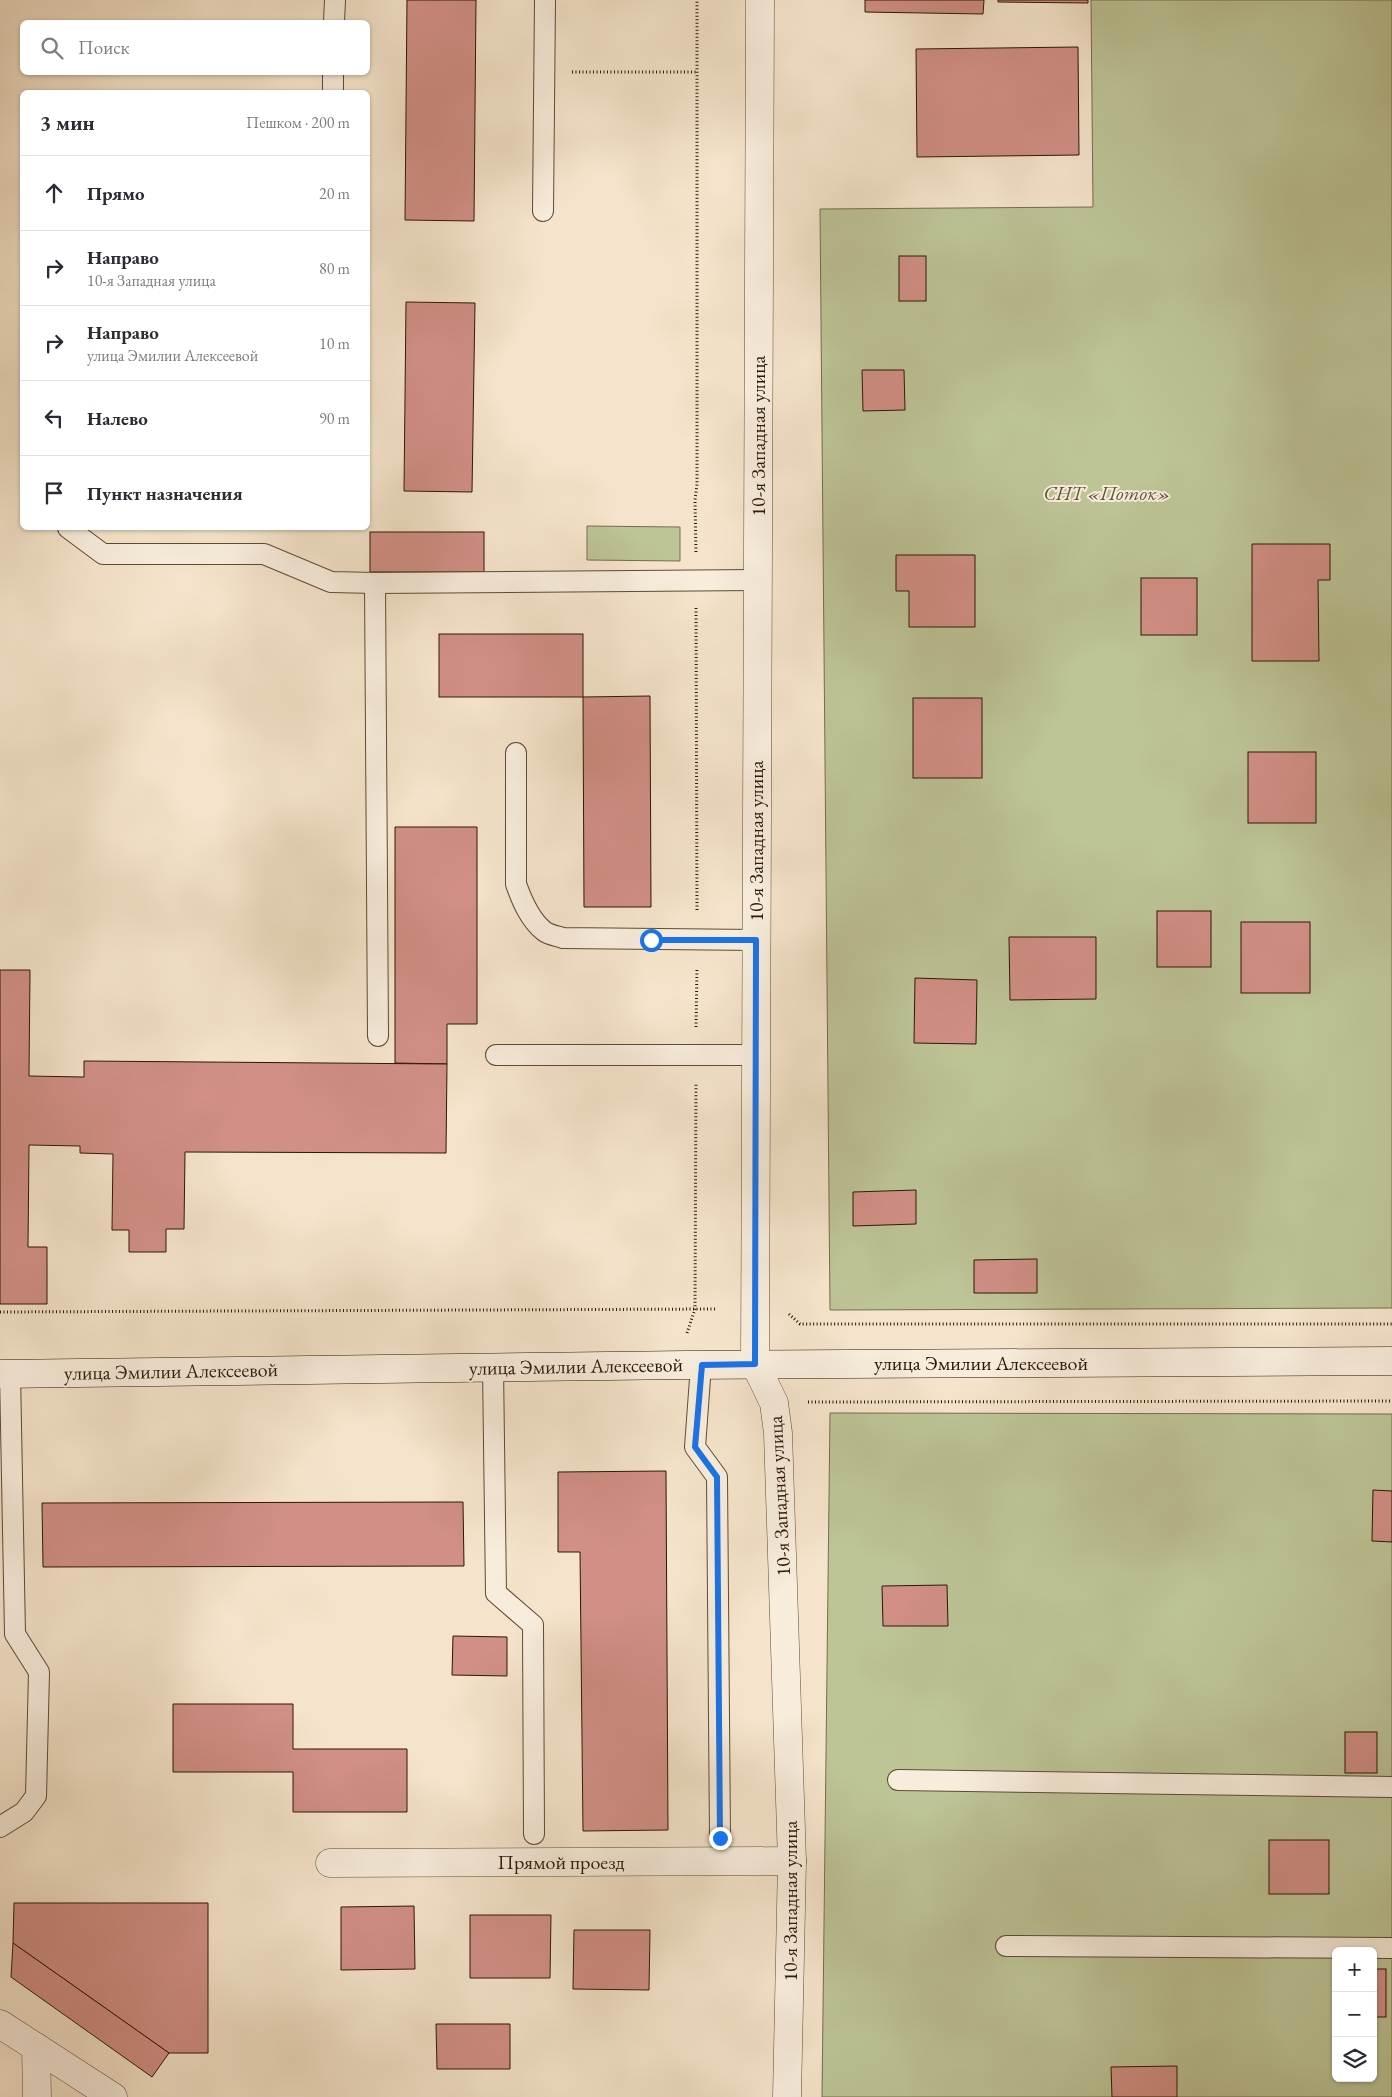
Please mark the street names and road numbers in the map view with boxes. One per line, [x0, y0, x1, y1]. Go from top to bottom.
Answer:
street label: 10-я Западная улица [745, 355, 771, 516]
street label: 10-я Западная улица [743, 760, 769, 921]
street label: улица Эмилии Алексеевой [874, 1350, 1088, 1376]
street label: улица Эмилии Алексеевой [469, 1351, 684, 1381]
street label: улица Эмилии Алексеевой [64, 1356, 279, 1386]
street label: 10-я Западная улица [762, 1415, 796, 1577]
street label: 10-я Западная улица [777, 1820, 803, 1981]
street label: Прямой проезд [497, 1849, 625, 1875]

